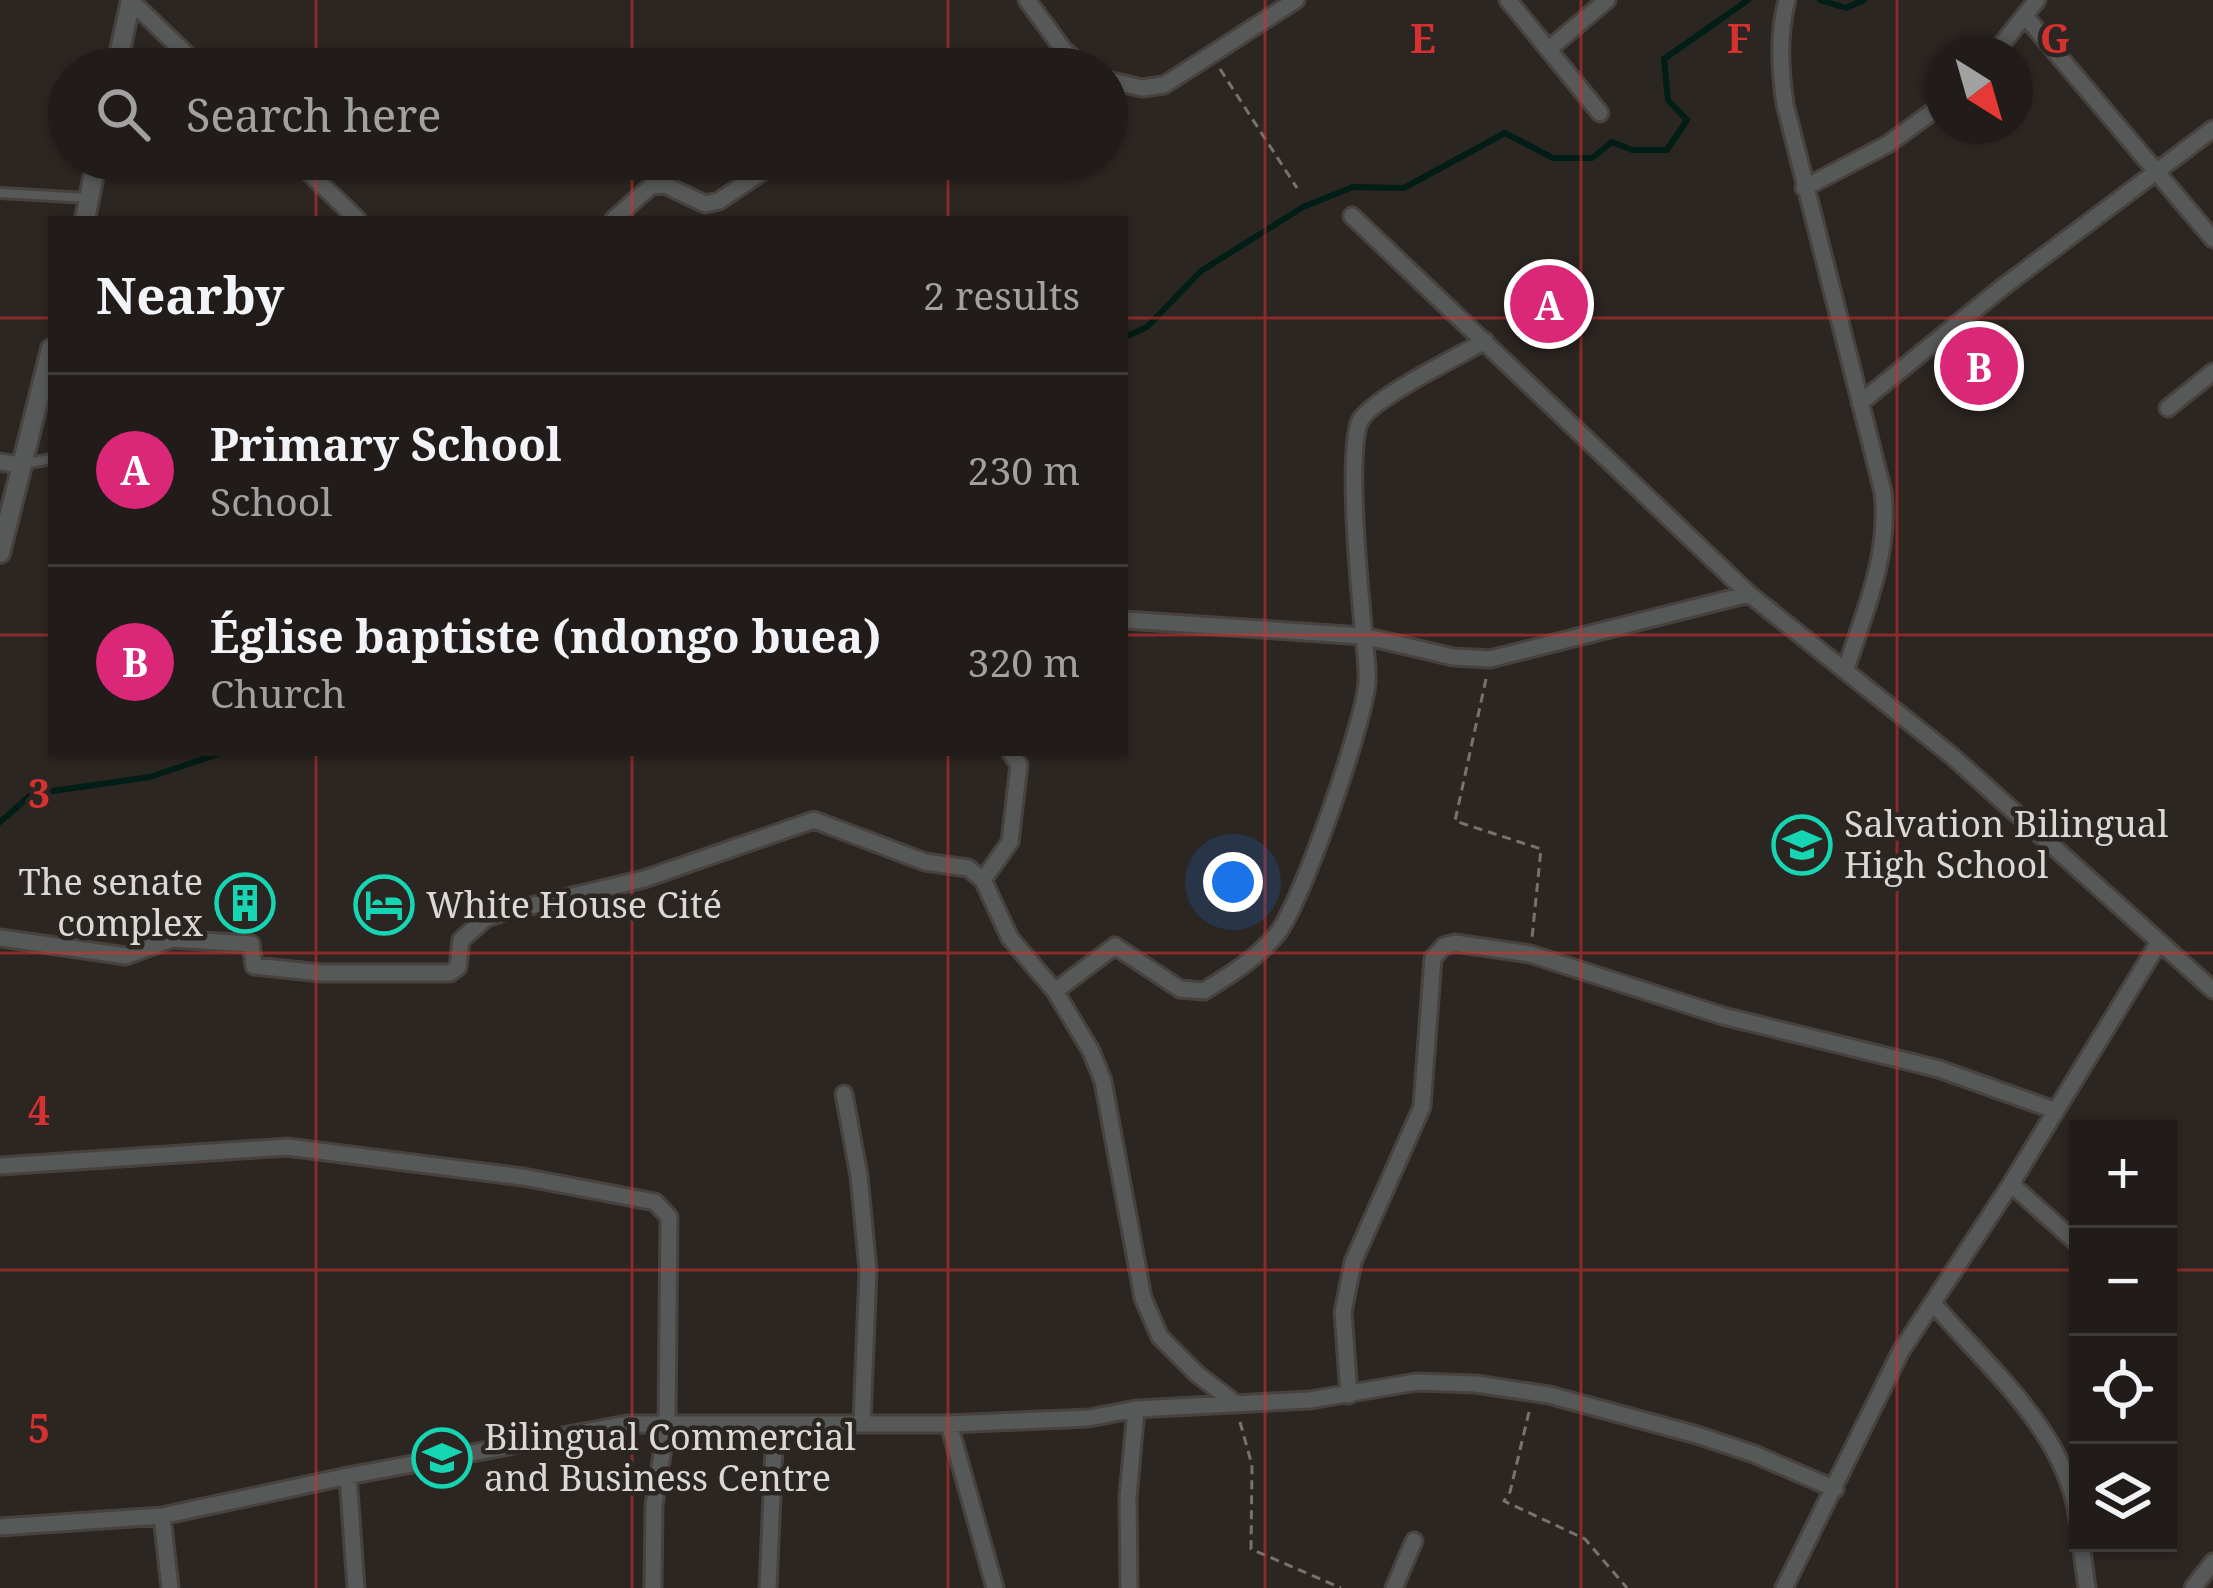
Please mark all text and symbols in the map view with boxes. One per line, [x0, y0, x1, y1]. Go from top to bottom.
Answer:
text: E [1410, 11, 1436, 64]
text: F [1727, 11, 1751, 64]
text: G [2040, 11, 2070, 64]
north arrow [1925, 36, 2033, 144]
search box [48, 48, 1128, 180]
icon: search [90, 81, 156, 147]
text: Search here [186, 84, 441, 145]
text: Nearby [96, 259, 284, 329]
pin: A [1510, 259, 1588, 349]
text: 2 results [923, 268, 1080, 321]
pin: B [1940, 321, 2018, 411]
text: Primary School [210, 413, 562, 474]
text: A [120, 443, 150, 496]
text: 230 m [968, 443, 1080, 496]
text: School [210, 474, 332, 527]
text: Église baptiste (ndongo buea) [210, 605, 881, 666]
text: B [122, 635, 148, 688]
text: 320 m [968, 635, 1080, 688]
text: Church [210, 666, 346, 719]
text: 3 [28, 766, 50, 819]
place label: Salvation Bilingual High School [1844, 799, 2168, 889]
school or university icon: Salvation Bilingual High School [1771, 814, 1833, 876]
your location [1203, 852, 1263, 912]
place label: The senate complex [19, 857, 203, 947]
building icon: The senate complex [214, 872, 276, 934]
hotel icon: White House Cité [353, 874, 415, 936]
place label: White House Cité [426, 880, 722, 929]
text: 4 [28, 1083, 50, 1136]
map controls [2069, 1120, 2177, 1552]
button: + [2069, 1120, 2177, 1228]
button: − [2069, 1228, 2177, 1336]
button: locate [2069, 1336, 2177, 1444]
text: 5 [28, 1401, 50, 1454]
place label: Bilingual Commercial and Business Centre [484, 1412, 856, 1502]
school or university icon: Bilingual Commercial and Business Centre [411, 1427, 473, 1489]
button: layers [2069, 1444, 2177, 1552]

